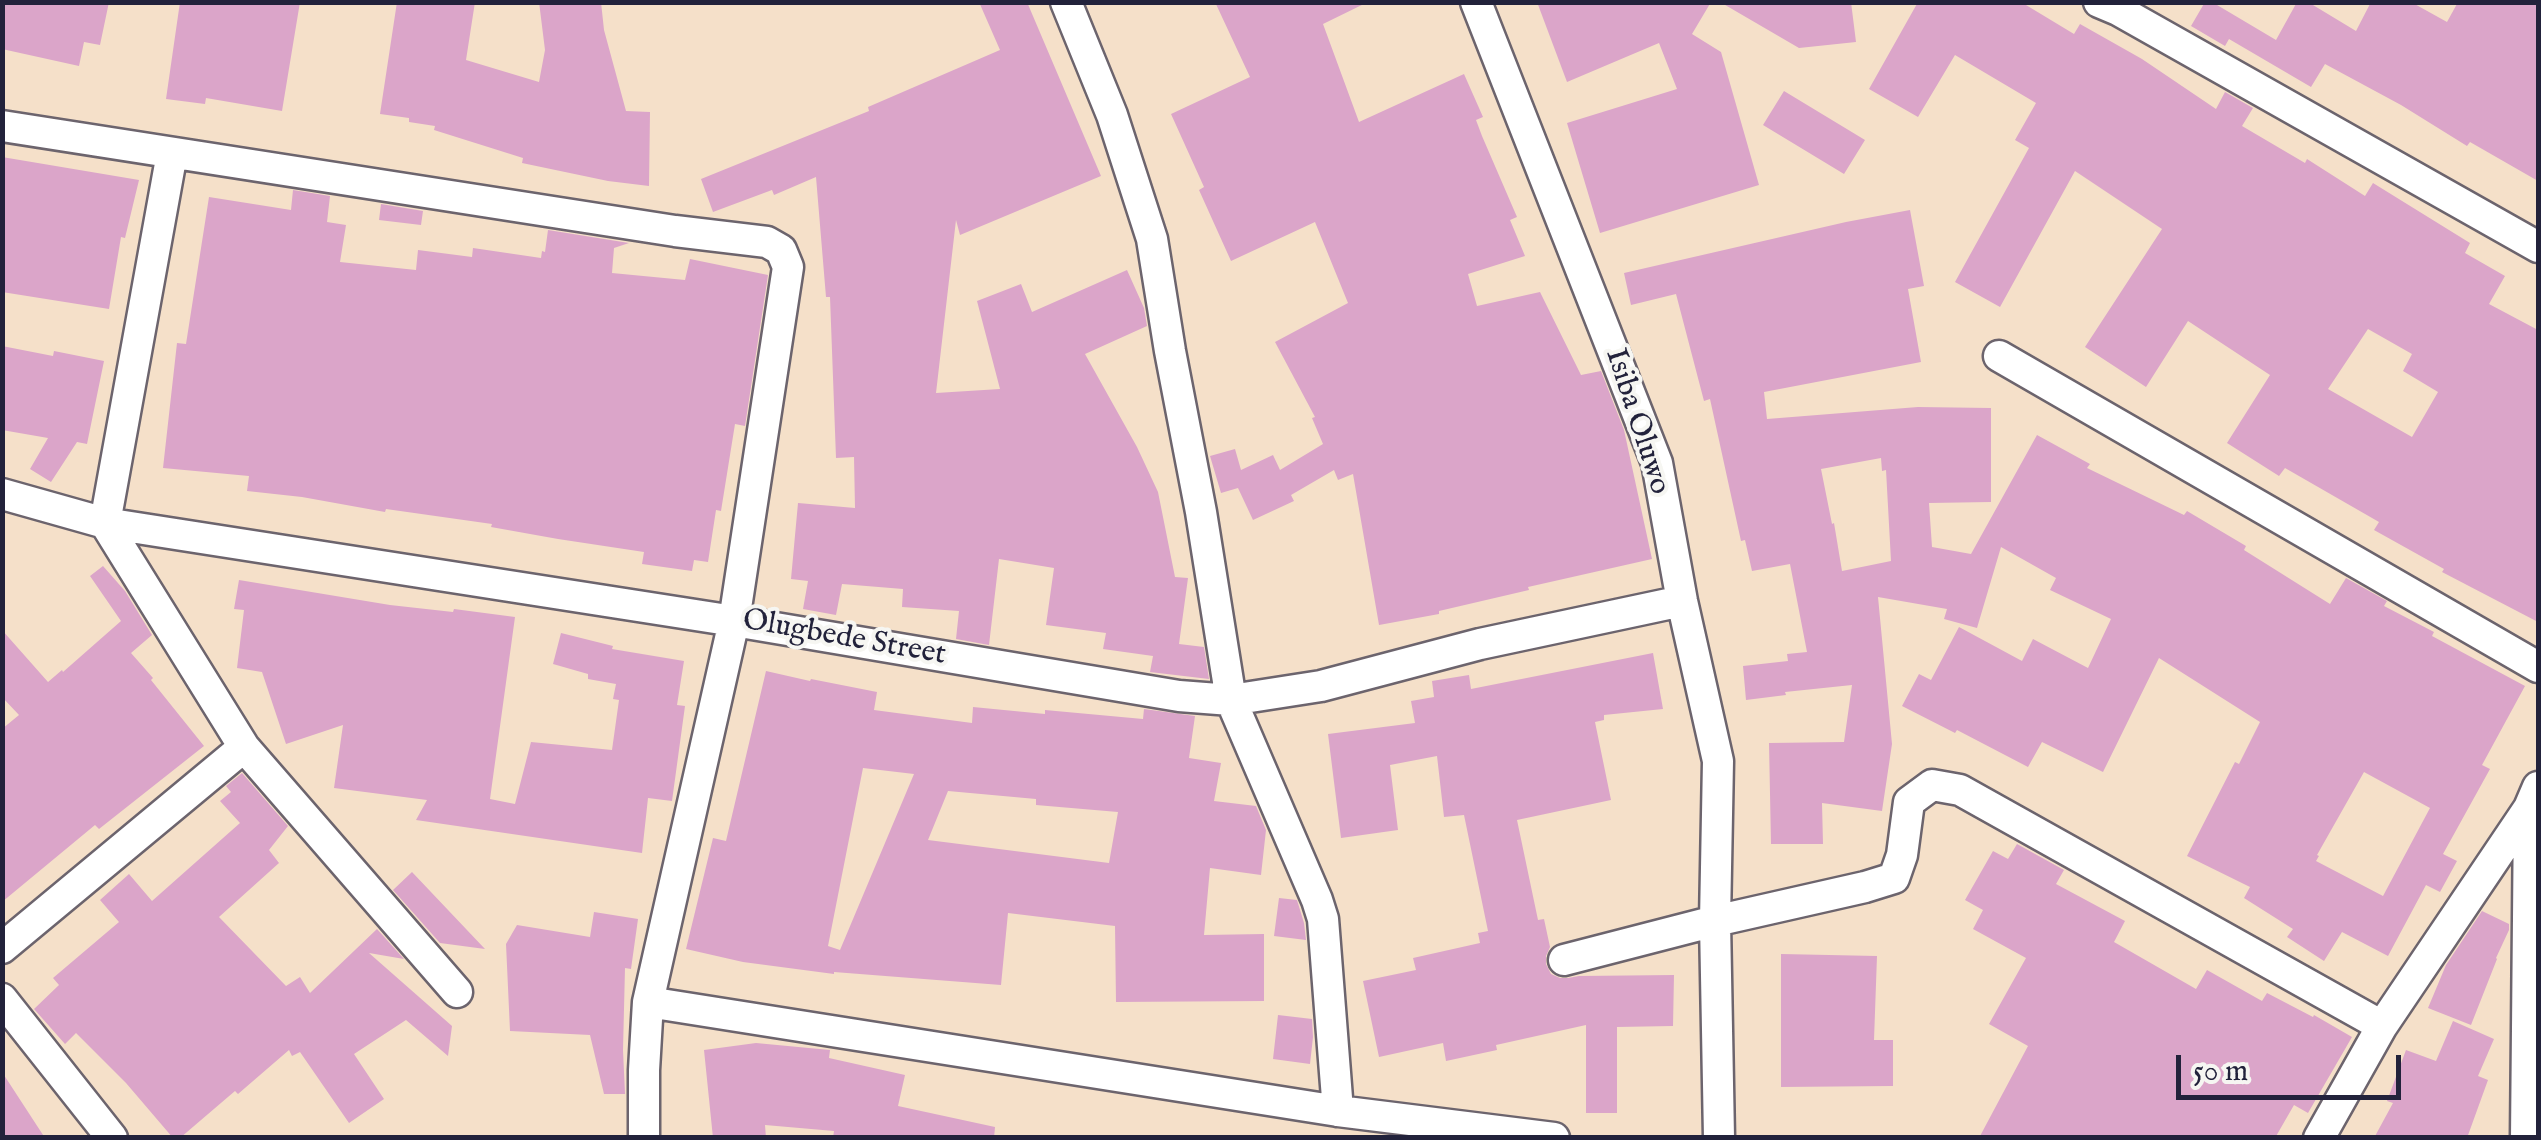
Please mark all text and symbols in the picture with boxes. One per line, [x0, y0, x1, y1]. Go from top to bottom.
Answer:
street label: Isiba Oluwo [1596, 345, 1676, 499]
street label: Olugbede Street [740, 603, 948, 675]
scale bar [2181, 1035, 2406, 1097]
text: 50 m [2193, 1053, 2248, 1091]

